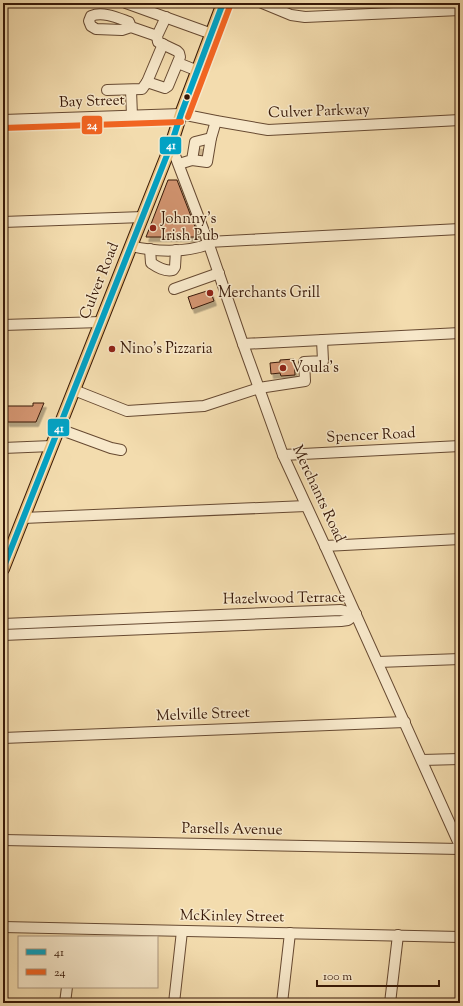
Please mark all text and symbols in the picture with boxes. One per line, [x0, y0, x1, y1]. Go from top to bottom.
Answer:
street label: Bay Street [59, 90, 125, 114]
unlabelled marker [182, 92, 192, 102]
street label: Culver Parkway [268, 100, 371, 124]
line badge: 24 [81, 115, 103, 135]
text: 24 [87, 118, 98, 134]
line badge: 41 [159, 136, 182, 155]
text: 41 [165, 138, 176, 154]
place label: Johnny’s Irish Pub [160, 209, 219, 247]
marker: Johnny’s Irish Pub [148, 223, 158, 233]
street label: Culver Road [75, 239, 125, 323]
place label: Merchants Grill [218, 283, 320, 304]
marker: Merchants Grill [205, 288, 215, 298]
place label: Nino's Pizzaria [120, 339, 213, 360]
marker: Nino's Pizzaria [107, 344, 117, 354]
place label: Voula's [291, 358, 339, 379]
marker: Voula's [278, 363, 288, 373]
line badge: 41 [47, 418, 70, 437]
text: 41 [53, 421, 64, 437]
street label: Spencer Road [326, 423, 417, 449]
street label: Merchants Road [286, 442, 350, 547]
street label: Hazelwood Terrace [223, 587, 345, 611]
street label: Melville Street [156, 703, 250, 727]
street label: Parsells Avenue [181, 819, 283, 841]
street label: McKinley Street [180, 906, 284, 928]
legend [18, 936, 158, 988]
text: 41 [54, 944, 64, 962]
scale bar [317, 962, 439, 988]
text: 24 [54, 964, 66, 982]
text: 100 m [323, 968, 352, 986]

